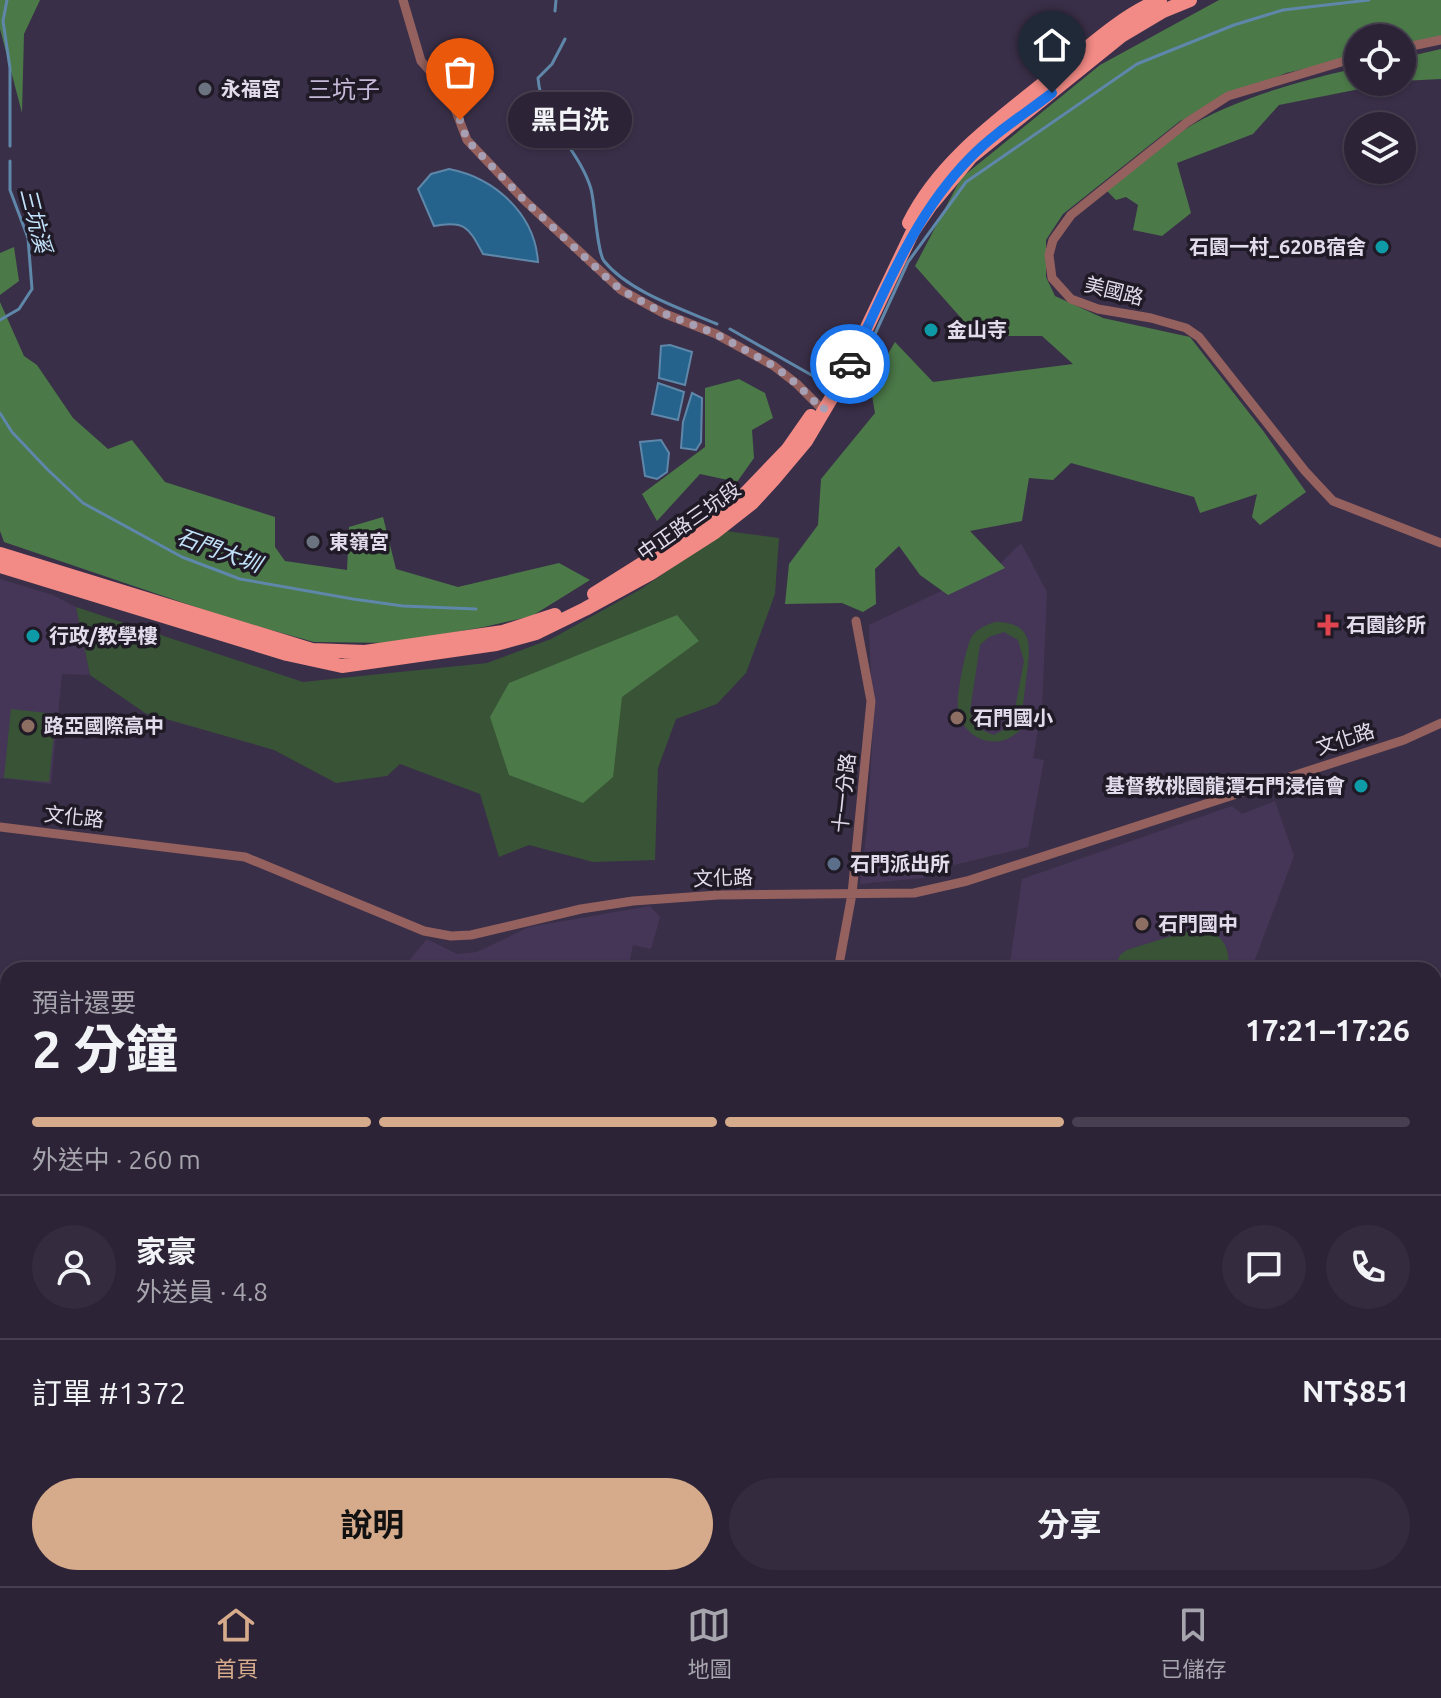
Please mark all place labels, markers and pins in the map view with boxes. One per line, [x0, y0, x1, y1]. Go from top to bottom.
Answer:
pin [1018, 11, 1086, 93]
pin [426, 38, 494, 120]
place label: 永福宮 [221, 77, 281, 100]
marker: 永福宮 [196, 80, 214, 98]
callout: 黑白洗 [508, 92, 632, 148]
place label: 石園一村_620B宿舍 [1189, 235, 1366, 258]
marker: 石園一村_620B宿舍 [1373, 238, 1391, 256]
place label: 金山寺 [947, 318, 1007, 341]
marker: 金山寺 [922, 321, 940, 339]
place label: 東嶺宮 [329, 530, 389, 553]
marker: 東嶺宮 [304, 533, 322, 551]
place label: 石園診所 [1346, 613, 1426, 636]
marker: 石園診所 [1317, 614, 1339, 636]
place label: 行政/教學樓 [49, 624, 157, 647]
marker: 行政/教學樓 [24, 627, 42, 645]
place label: 石門國小 [973, 706, 1053, 729]
marker: 石門國小 [948, 709, 966, 727]
place label: 路亞國際高中 [44, 714, 164, 737]
marker: 路亞國際高中 [19, 717, 37, 735]
place label: 基督教桃園龍潭石門浸信會 [1105, 774, 1345, 797]
marker: 基督教桃園龍潭石門浸信會 [1352, 777, 1370, 795]
place label: 石門派出所 [850, 852, 950, 875]
marker: 石門派出所 [825, 855, 843, 873]
place label: 石門國中 [1158, 912, 1238, 935]
marker: 石門國中 [1133, 915, 1151, 933]

